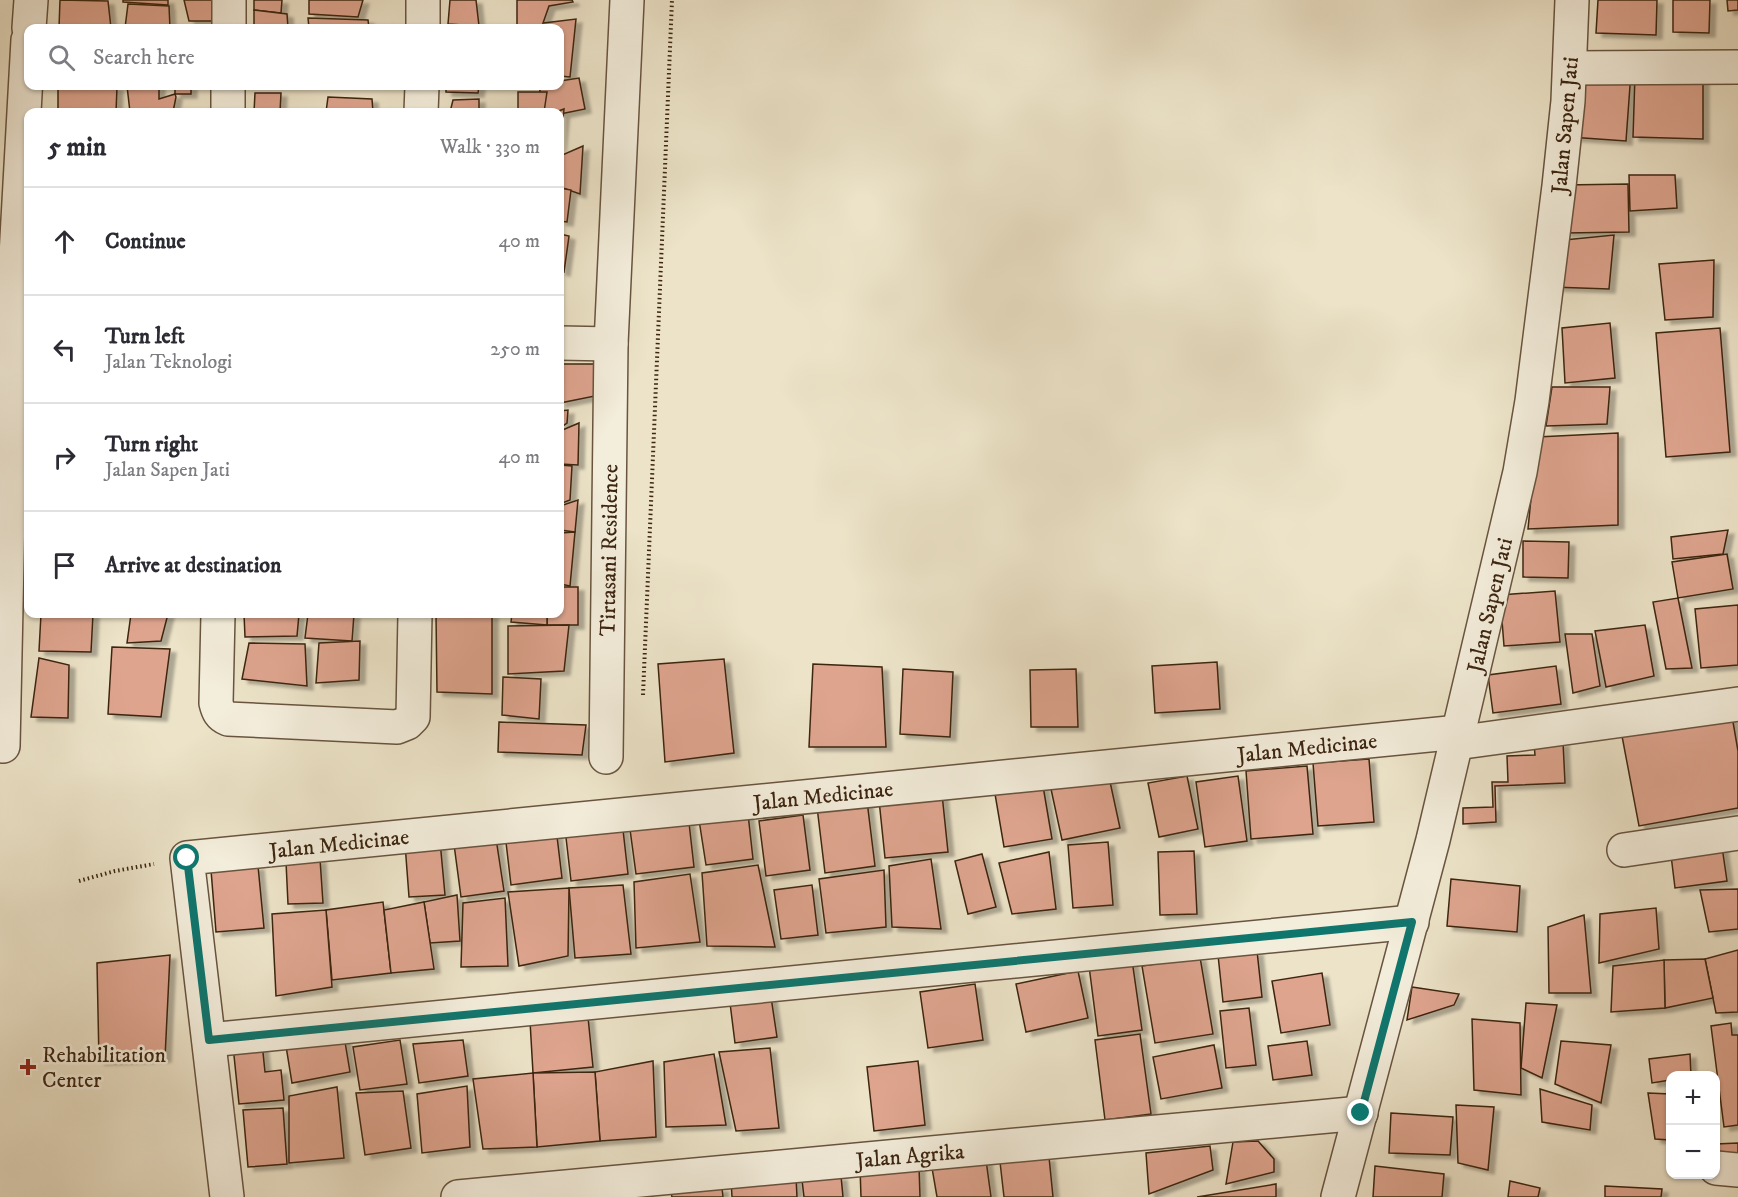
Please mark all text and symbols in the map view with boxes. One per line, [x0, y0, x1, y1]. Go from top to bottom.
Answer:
search box [24, 24, 564, 90]
icon: search [45, 41, 78, 74]
text: Search here [93, 44, 195, 71]
street label: Jalan Sapen Jati [1546, 55, 1585, 197]
text: 5 min [48, 131, 106, 164]
text: Walk · 330 m [440, 135, 540, 160]
icon: ahead [48, 225, 81, 258]
text: Continue [105, 228, 186, 255]
text: 40 m [498, 229, 540, 254]
text: Turn left [105, 323, 185, 350]
icon: left [48, 333, 81, 366]
text: 250 m [490, 337, 540, 362]
text: Jalan Teknologi [105, 350, 232, 375]
text: Turn right [105, 431, 198, 458]
icon: right [48, 441, 81, 474]
text: 40 m [498, 445, 540, 470]
text: Jalan Sapen Jati [105, 458, 230, 483]
street label: Tirtasani Residence [594, 464, 624, 636]
street label: Jalan Sapen Jati [1461, 535, 1519, 677]
icon: arrive [48, 549, 81, 582]
text: Arrive at destination [105, 552, 282, 579]
street label: Jalan Medicinae [1234, 728, 1378, 769]
street label: Jalan Medicinae [750, 776, 894, 817]
street label: Jalan Medicinae [266, 824, 410, 865]
route start [173, 844, 199, 870]
place label: Rehabilitation Center [42, 1042, 166, 1094]
marker: Rehabilitation Center [19, 1058, 37, 1076]
map controls [1666, 1071, 1720, 1179]
button: + [1666, 1071, 1720, 1125]
route end [1347, 1099, 1373, 1125]
button: − [1666, 1125, 1720, 1179]
street label: Jalan Agrika [853, 1138, 966, 1175]

